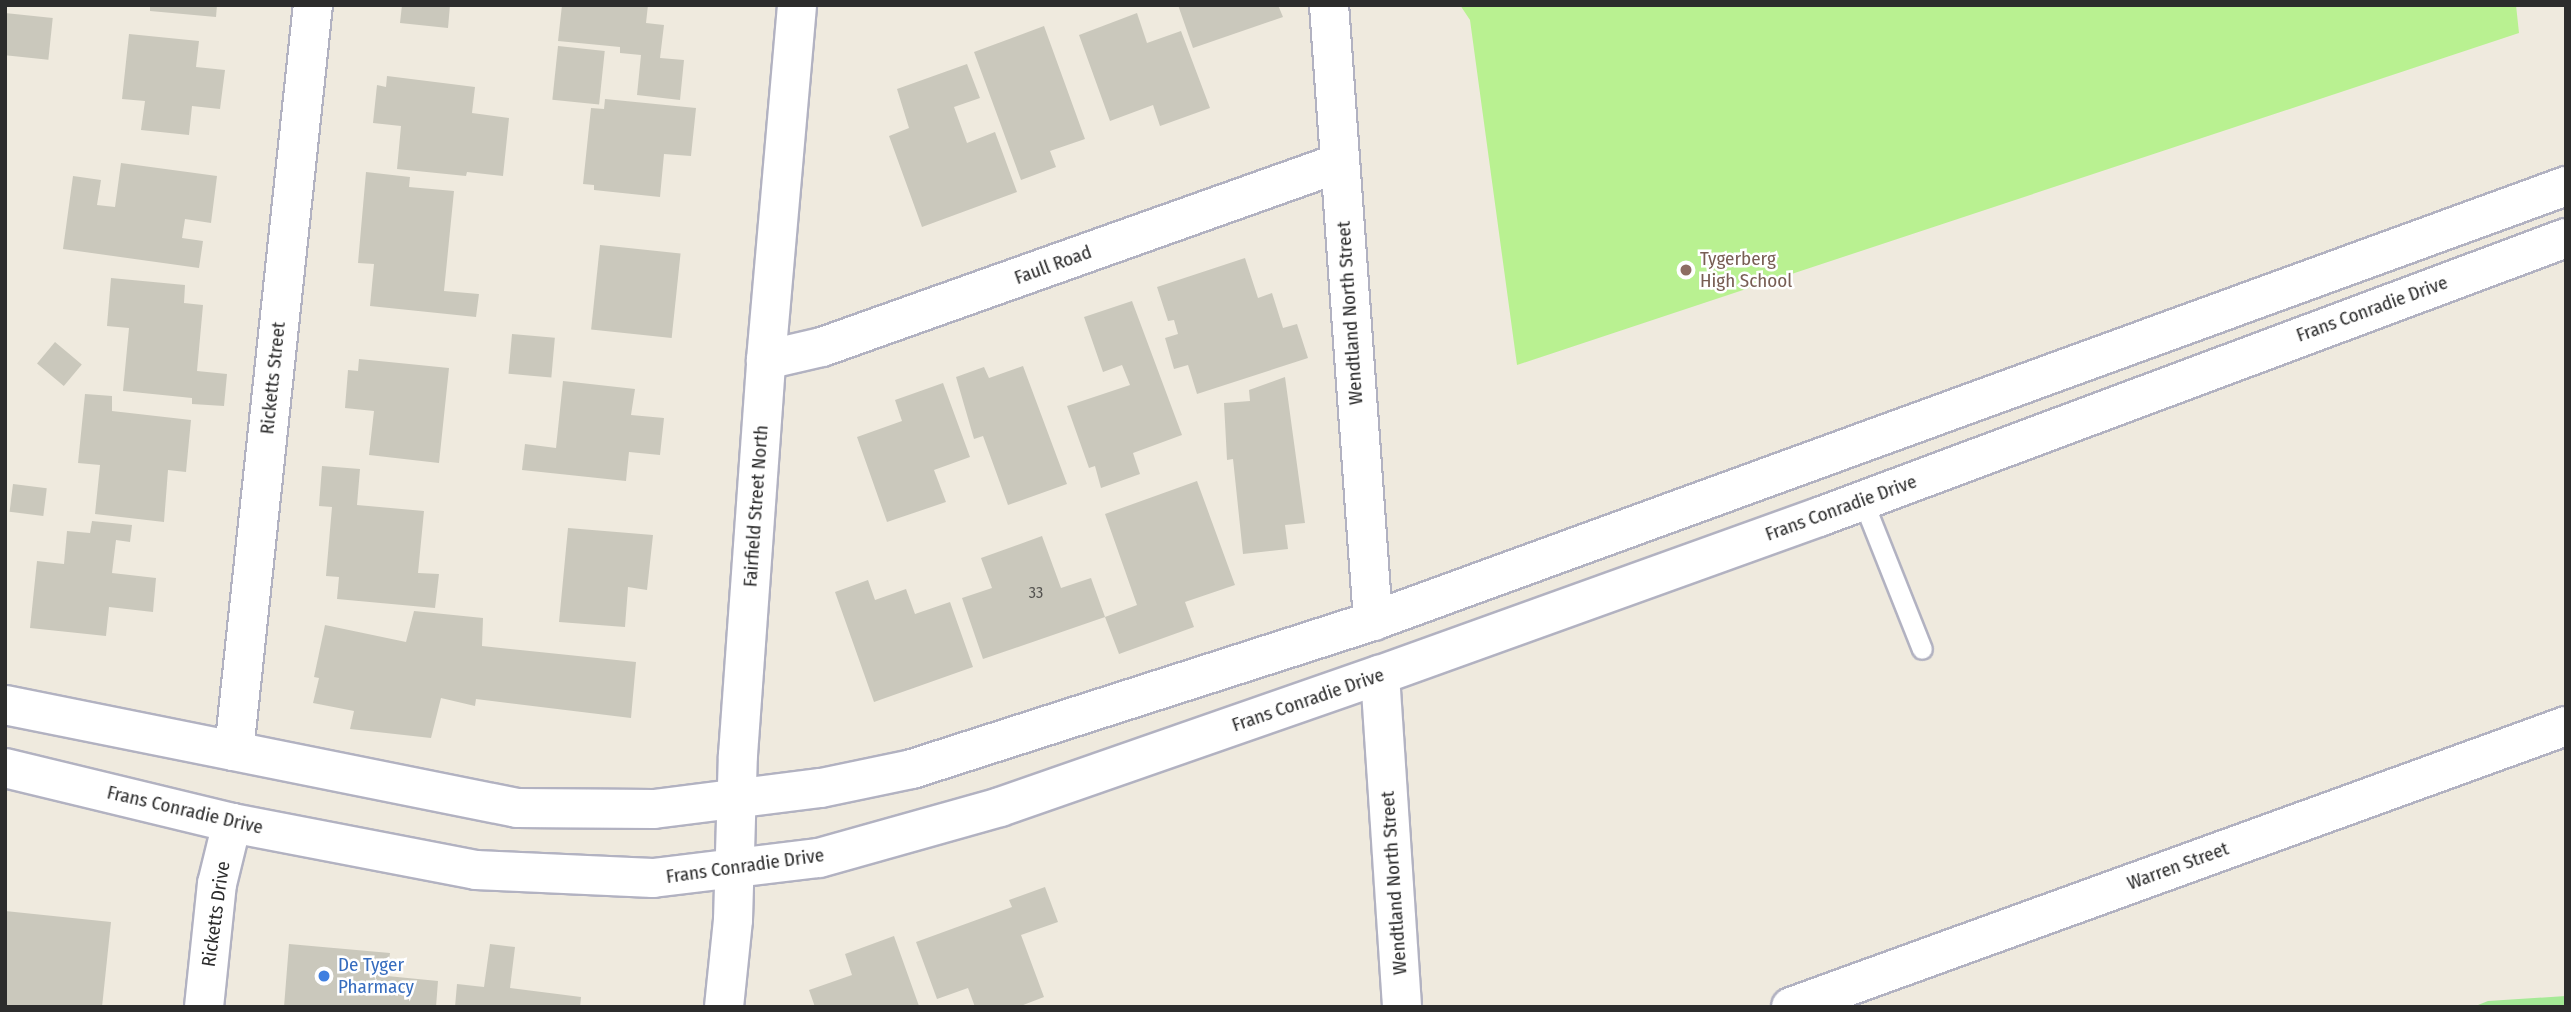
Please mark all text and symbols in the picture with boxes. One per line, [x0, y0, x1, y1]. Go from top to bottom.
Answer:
street label: Wendtland North Street [1332, 220, 1368, 406]
street label: Faull Road [1011, 241, 1095, 289]
place label: Tygerberg High School [1700, 248, 1792, 292]
marker: Tygerberg High School [1678, 262, 1694, 278]
street label: Frans Conradie Drive [2293, 271, 2451, 347]
street label: Ricketts Street [256, 321, 290, 435]
street label: Fairfield Street North [739, 424, 773, 588]
street label: Frans Conradie Drive [1762, 470, 1920, 546]
house number: 33 [1029, 583, 1043, 603]
street label: Frans Conradie Drive [1229, 663, 1387, 737]
street label: Frans Conradie Drive [105, 781, 265, 839]
street label: Wendtland North Street [1376, 790, 1412, 976]
street label: Warren Street [2124, 837, 2232, 895]
street label: Frans Conradie Drive [665, 844, 825, 888]
street label: Ricketts Drive [197, 860, 235, 968]
place label: De Tyger Pharmacy [338, 954, 414, 998]
marker: De Tyger Pharmacy [316, 968, 332, 984]

